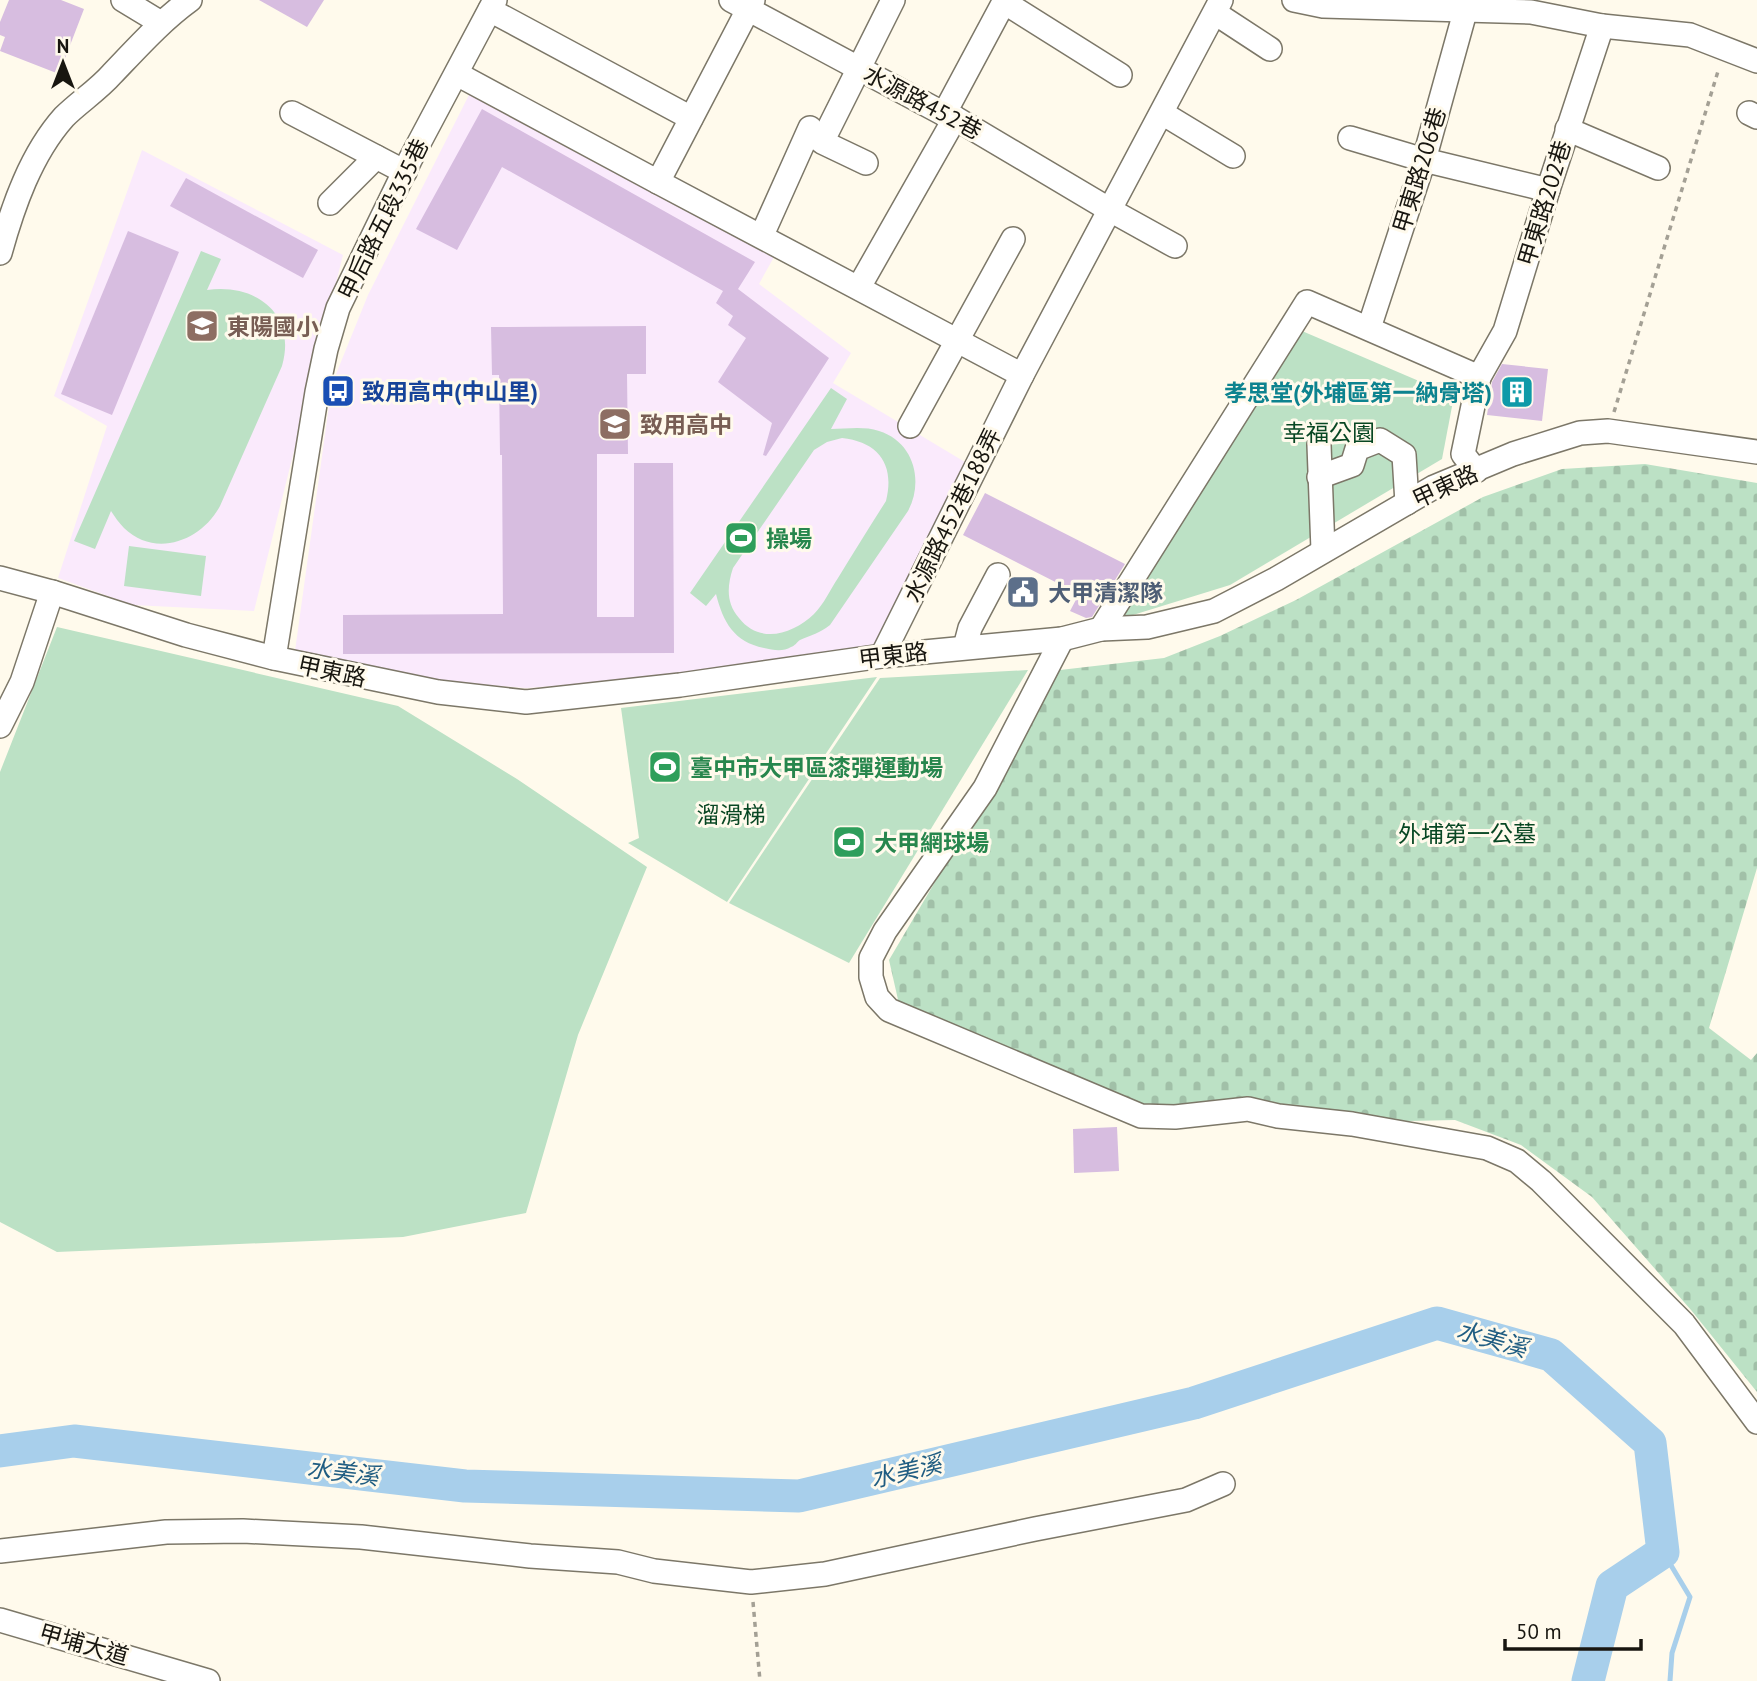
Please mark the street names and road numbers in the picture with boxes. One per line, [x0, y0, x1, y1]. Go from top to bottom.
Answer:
street label: 水源路452巷 [859, 59, 987, 145]
street label: 甲東路206巷 [1386, 104, 1452, 236]
street label: 甲后路五段335巷 [331, 134, 435, 304]
street label: 甲東路202巷 [1511, 137, 1577, 269]
street label: 水源路452巷188弄 [897, 423, 1007, 607]
street label: 甲東路 [1408, 458, 1482, 514]
street label: 甲東路 [857, 636, 929, 674]
street label: 甲東路 [295, 650, 369, 692]
street label: 甲埔大道 [36, 1617, 132, 1671]

